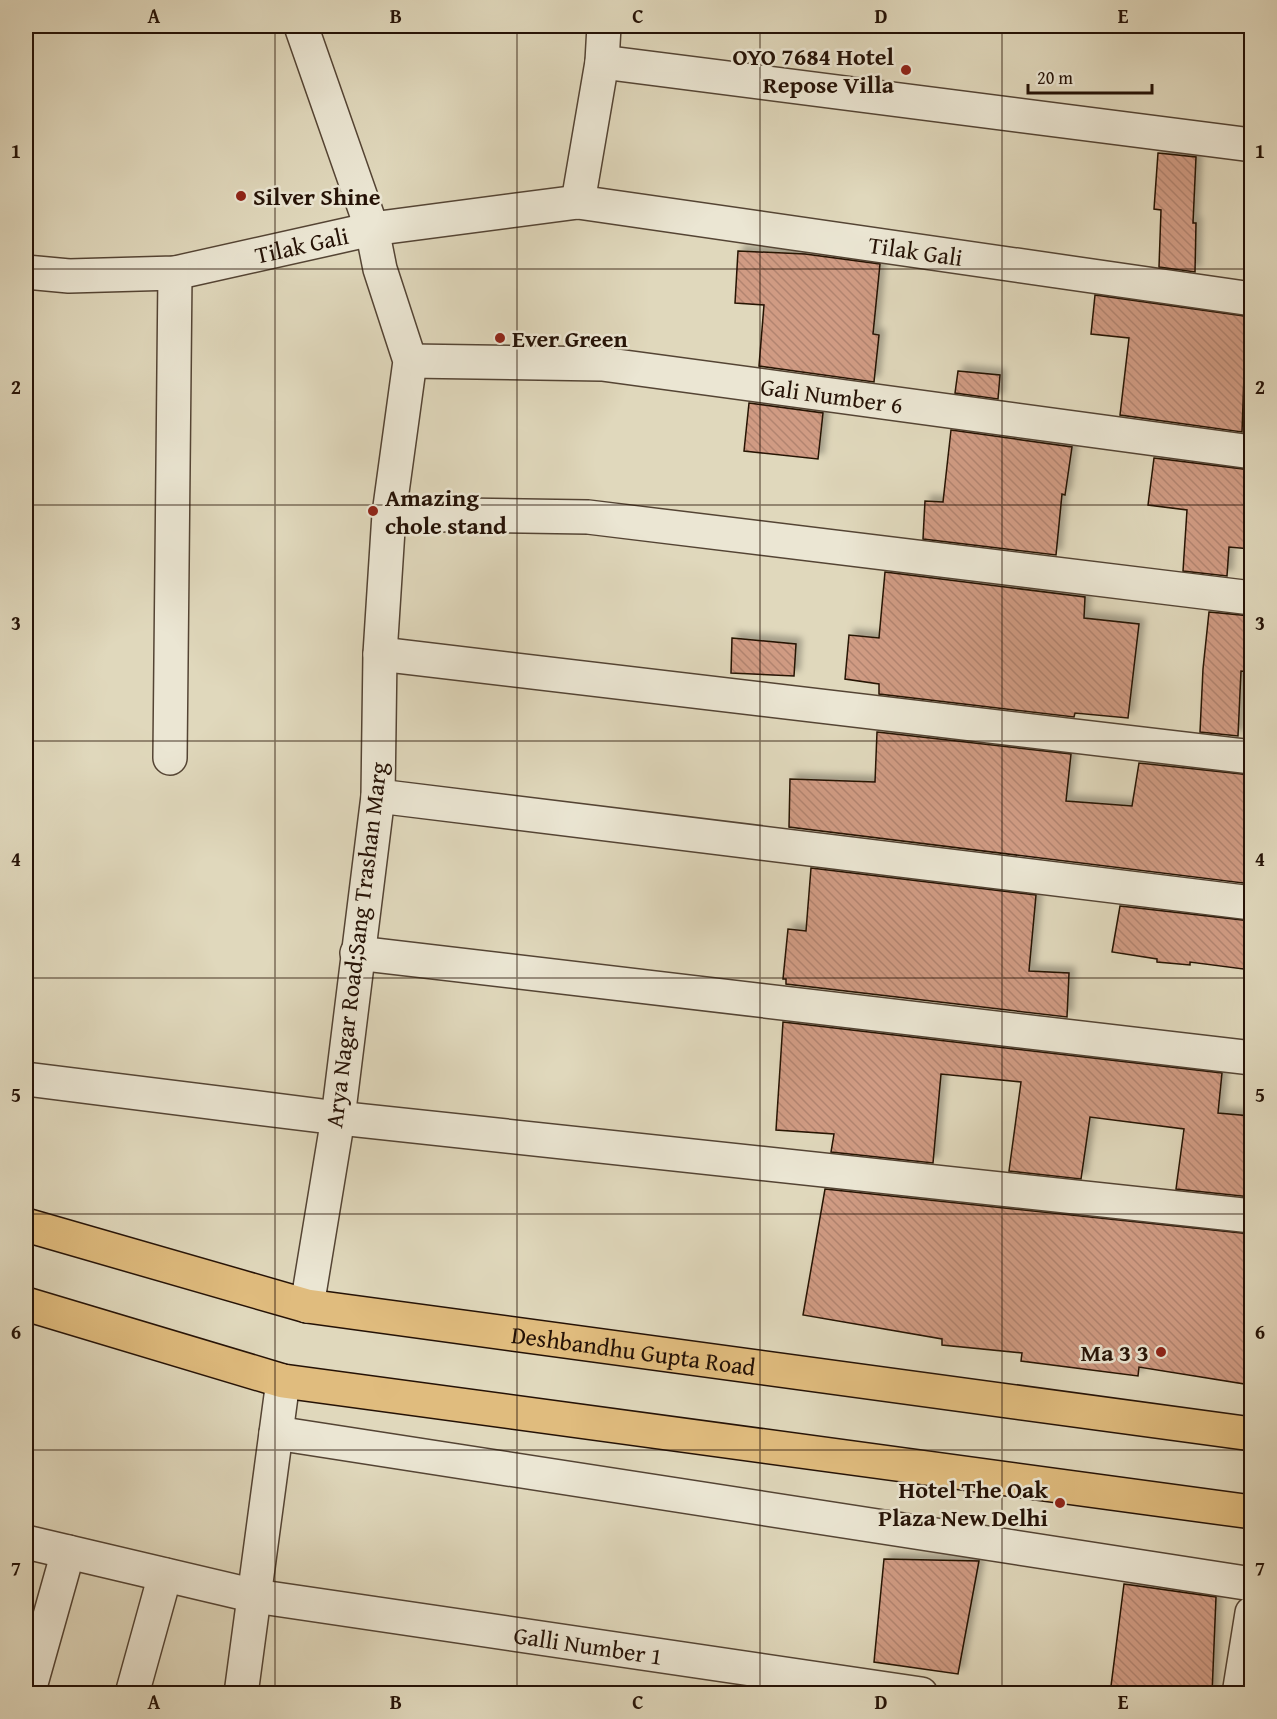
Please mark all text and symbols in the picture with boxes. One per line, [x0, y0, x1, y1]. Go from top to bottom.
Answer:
text: A [148, 1, 161, 30]
text: B [390, 1, 402, 30]
text: C [632, 1, 644, 30]
text: D [874, 1, 888, 30]
text: E [1118, 1, 1129, 30]
place label: OYO 7684 Hotel Repose Villa [733, 39, 895, 102]
scale bar [1028, 57, 1152, 95]
marker: OYO 7684 Hotel Repose Villa [899, 63, 913, 77]
text: 20 m [1037, 64, 1073, 91]
text: 1 [11, 136, 21, 165]
text: 1 [1255, 136, 1265, 165]
place label: Silver Shine [253, 179, 381, 214]
marker: Silver Shine [234, 189, 248, 203]
street label: Tilak Gali [252, 217, 352, 272]
street label: Tilak Gali [866, 227, 965, 275]
place label: Ever Green [512, 321, 628, 356]
marker: Ever Green [493, 331, 507, 345]
street label: Gali Number 6 [759, 368, 905, 422]
text: 2 [11, 372, 21, 401]
text: 2 [1255, 372, 1265, 401]
place label: Amazing chole stand [385, 480, 507, 543]
marker: Amazing chole stand [366, 504, 380, 518]
text: 3 [11, 608, 21, 637]
text: 3 [1255, 608, 1265, 637]
street label: Arya Nagar Road;Sang Trashan Marg [316, 760, 396, 1130]
text: 4 [11, 844, 21, 873]
text: 4 [1255, 844, 1265, 873]
text: 5 [11, 1080, 21, 1109]
text: 5 [1255, 1080, 1265, 1109]
street label: Deshbandhu Gupta Road [509, 1316, 758, 1384]
text: 6 [11, 1317, 21, 1346]
text: 6 [1255, 1317, 1265, 1346]
place label: Ma 3 3 [1081, 1335, 1149, 1370]
marker: Ma 3 3 [1154, 1345, 1168, 1359]
place label: Hotel The Oak Plaza New Delhi [878, 1472, 1048, 1535]
marker: Hotel The Oak Plaza New Delhi [1053, 1496, 1067, 1510]
text: 7 [11, 1553, 21, 1582]
text: 7 [1255, 1553, 1265, 1582]
street label: Galli Number 1 [511, 1617, 665, 1673]
text: A [148, 1687, 161, 1716]
text: B [390, 1687, 402, 1716]
text: C [632, 1687, 644, 1716]
text: D [874, 1687, 888, 1716]
text: E [1118, 1687, 1129, 1716]

